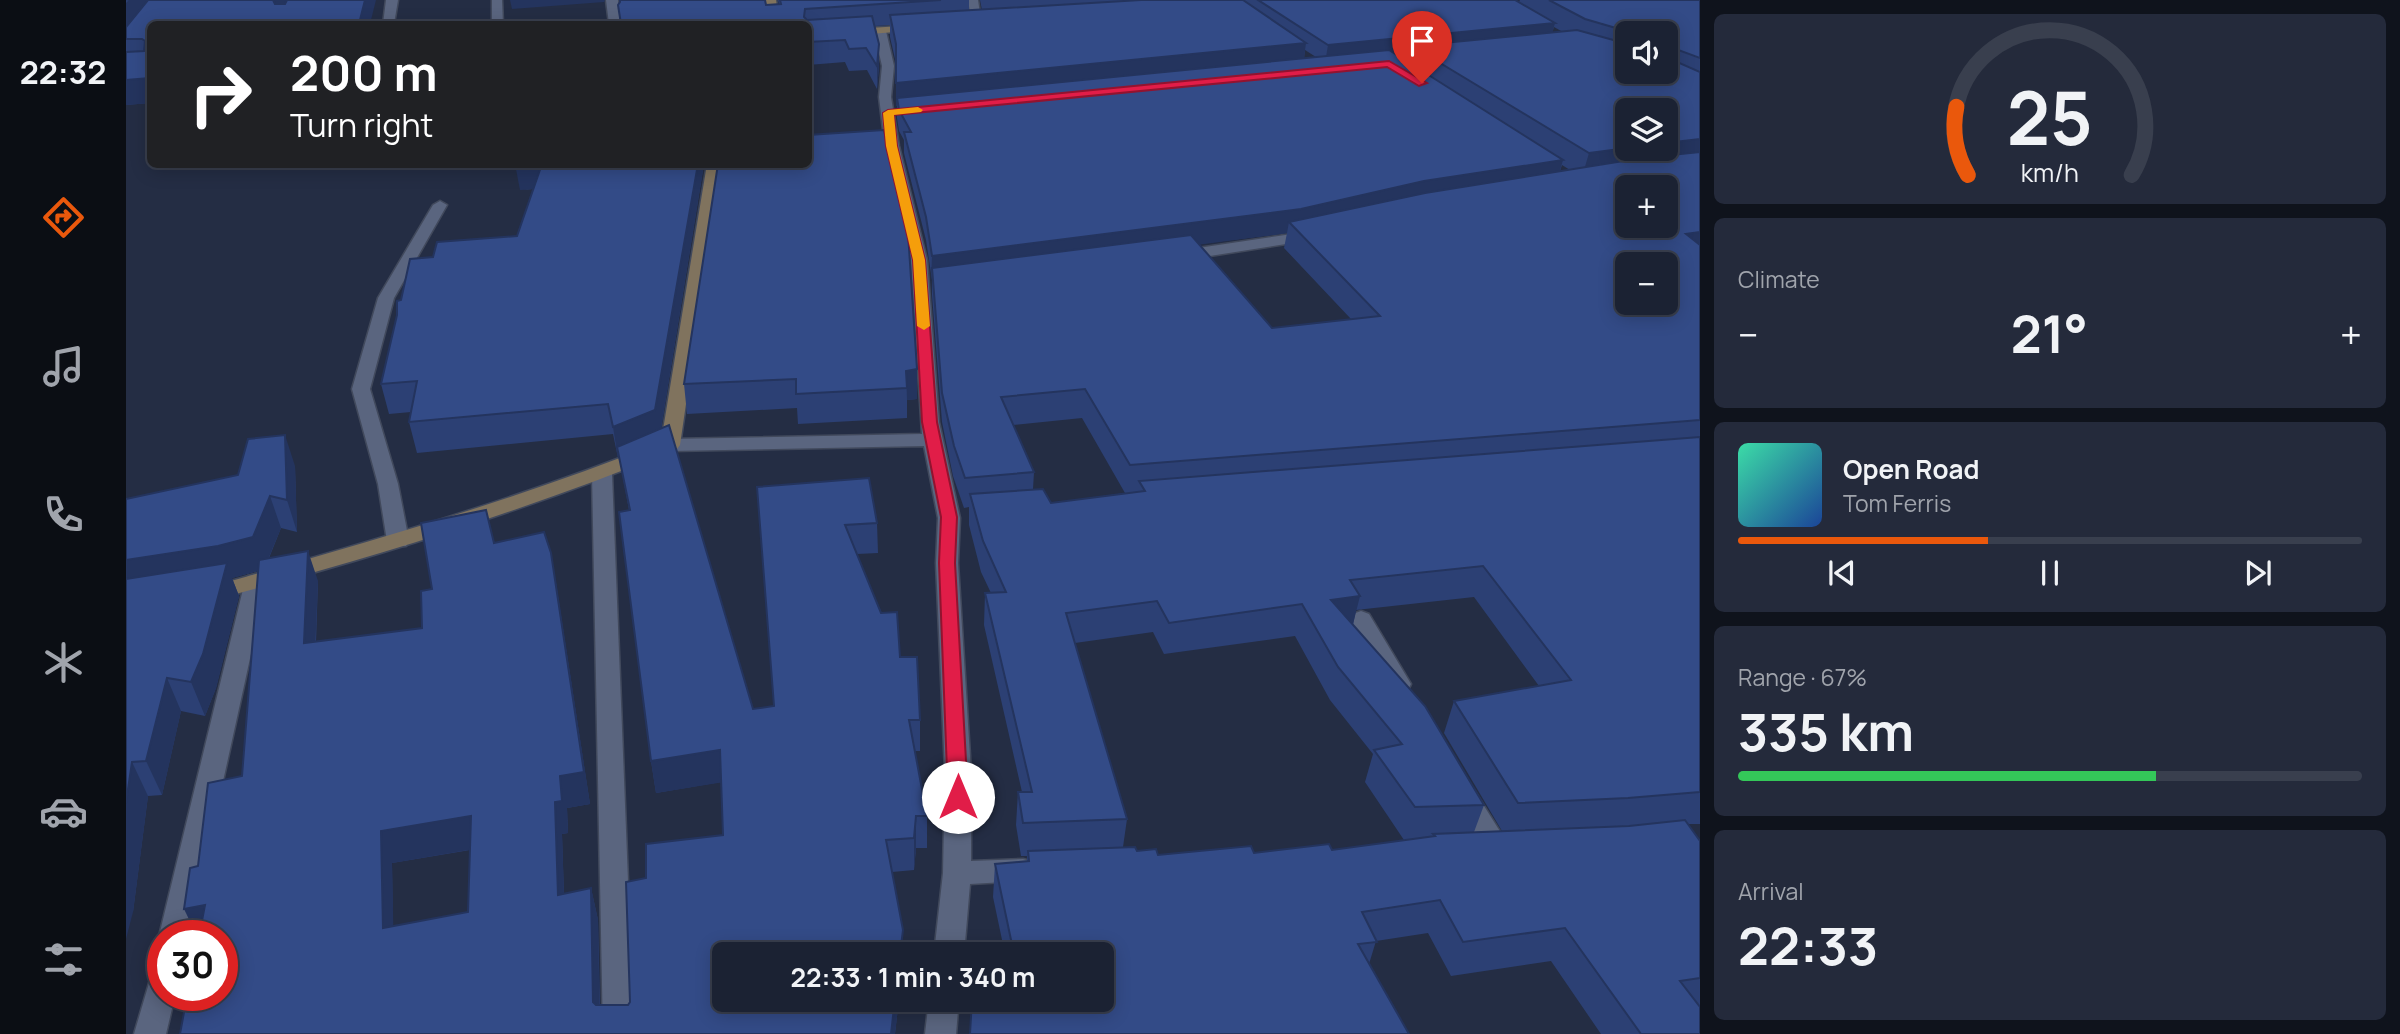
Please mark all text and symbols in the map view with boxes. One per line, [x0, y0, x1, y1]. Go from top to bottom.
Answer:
pin [1392, 11, 1452, 83]
map controls [1615, 21, 1678, 315]
button: sound [1615, 21, 1678, 84]
icon: arrive [1403, 22, 1441, 60]
text: 200 m [290, 39, 438, 106]
icon: right [175, 49, 266, 140]
text: 22:32 [20, 50, 106, 94]
text: 25 [2007, 67, 2093, 167]
button: layers [1615, 98, 1678, 161]
text: Turn right [290, 103, 433, 147]
text: km/h [2021, 155, 2079, 190]
button: + [1615, 175, 1678, 238]
icon: directions [39, 193, 88, 242]
button: − [1615, 252, 1678, 315]
text: Climate [1738, 263, 1820, 295]
text: 21° [2011, 298, 2088, 369]
text: − [1738, 308, 1759, 360]
text: + [2340, 308, 2362, 360]
icon: music [39, 342, 88, 391]
text: Open Road [1843, 451, 1979, 487]
text: Tom Ferris [1843, 487, 1951, 519]
icon: phone [39, 490, 88, 539]
icon: previous [1823, 554, 1861, 592]
icon: pause [2031, 554, 2069, 592]
icon: next [2239, 554, 2277, 592]
icon: climate [39, 638, 88, 687]
text: Range · 67% [1738, 661, 1867, 693]
text: 335 km [1738, 696, 1914, 767]
position arrow [921, 760, 995, 834]
icon: car [39, 787, 88, 836]
text: Arrival [1738, 875, 1804, 907]
text: 22:33 [1738, 910, 1878, 981]
speed limit sign: 30 [147, 920, 238, 1011]
icon: filters [39, 935, 88, 984]
text: 22:33 · 1 min · 340 m [791, 959, 1035, 995]

